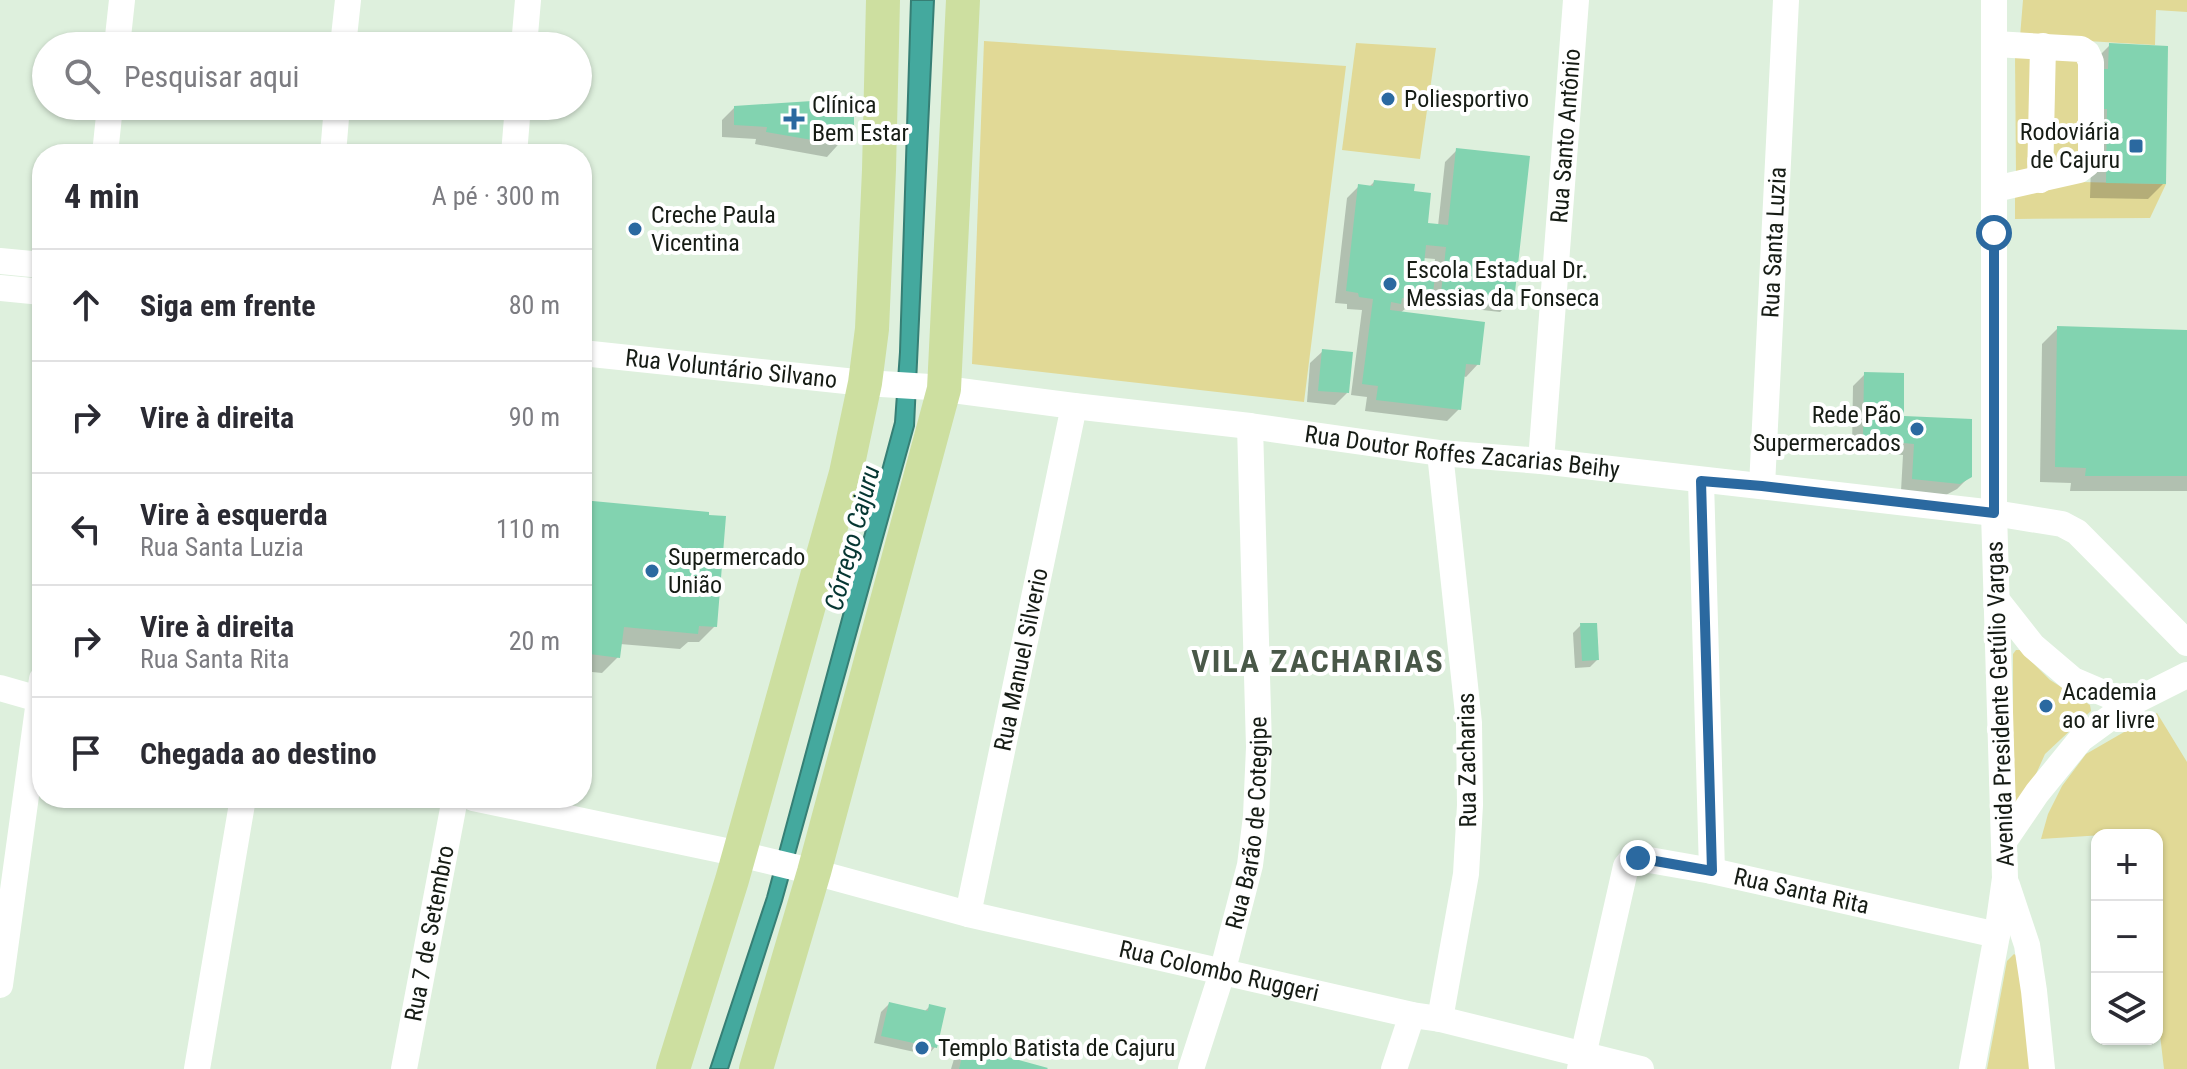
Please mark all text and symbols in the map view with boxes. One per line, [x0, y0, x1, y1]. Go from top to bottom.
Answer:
search box [32, 32, 592, 120]
street label: Rua Santo Antônio [1545, 48, 1586, 224]
icon: search [60, 54, 104, 98]
text: Pesquisar aqui [124, 59, 299, 94]
place label: Poliesportivo [1404, 85, 1529, 113]
marker: Poliesportivo [1379, 90, 1397, 108]
place label: Clínica Bem Estar [812, 91, 909, 147]
marker: Clínica Bem Estar [783, 108, 805, 130]
place label: Rodoviária de Cajuru [2020, 118, 2120, 174]
marker: Rodoviária de Cajuru [2127, 137, 2145, 155]
street label: Rua Santa Luzia [1756, 166, 1792, 318]
text: 4 min [64, 176, 140, 216]
text: A pé · 300 m [432, 181, 560, 211]
place label: Creche Paula Vicentina [651, 201, 776, 257]
route start [1976, 215, 2012, 251]
marker: Creche Paula Vicentina [626, 220, 644, 238]
place label: Escola Estadual Dr. Messias da Fonseca [1406, 256, 1599, 312]
marker: Escola Estadual Dr. Messias da Fonseca [1381, 275, 1399, 293]
icon: ahead [64, 283, 108, 327]
text: Siga em frente [140, 288, 316, 323]
text: 80 m [509, 290, 560, 320]
street label: Rua Voluntário Silvano [624, 344, 838, 394]
icon: right [64, 395, 108, 439]
text: Vire à direita [140, 400, 294, 435]
place label: Rede Pão Supermercados [1753, 401, 1901, 457]
text: 90 m [509, 402, 560, 432]
street label: Rua Doutor Roffes Zacarias Beihy [1303, 420, 1621, 484]
marker: Rede Pão Supermercados [1908, 420, 1926, 438]
water label: Córrego Cajuru [818, 462, 886, 614]
text: Vire à esquerda [140, 497, 328, 532]
icon: left [64, 507, 108, 551]
text: 110 m [496, 514, 560, 544]
text: Rua Santa Luzia [140, 532, 304, 562]
street label: Avenida Presidente Getúlio Vargas [1980, 541, 2020, 867]
place label: Supermercado União [668, 543, 805, 599]
marker: Supermercado União [643, 562, 661, 580]
street label: Rua Manuel Silverio [988, 565, 1054, 754]
text: Vire à direita [140, 609, 294, 644]
icon: right [64, 619, 108, 663]
text: 20 m [509, 626, 560, 656]
district label: VILA ZACHARIAS [1191, 642, 1445, 680]
text: Rua Santa Rita [140, 644, 289, 674]
place label: Academia ao ar livre [2062, 678, 2157, 734]
street label: Rua Zacharias [1452, 692, 1482, 828]
marker: Academia ao ar livre [2037, 697, 2055, 715]
street label: Rua Barão de Cotegipe [1220, 716, 1273, 932]
icon: arrive [64, 731, 108, 775]
text: Chegada ao destino [140, 736, 377, 771]
map controls [2091, 829, 2163, 1045]
button: + [2091, 829, 2163, 901]
route end [1620, 840, 1656, 876]
street label: Rua 7 de Setembro [399, 843, 460, 1024]
street label: Rua Santa Rita [1731, 862, 1872, 920]
button: − [2091, 901, 2163, 973]
street label: Rua Colombo Ruggeri [1116, 935, 1322, 1007]
button: layers [2091, 973, 2163, 1045]
place label: Templo Batista de Cajuru [938, 1034, 1175, 1062]
marker: Templo Batista de Cajuru [913, 1039, 931, 1057]

